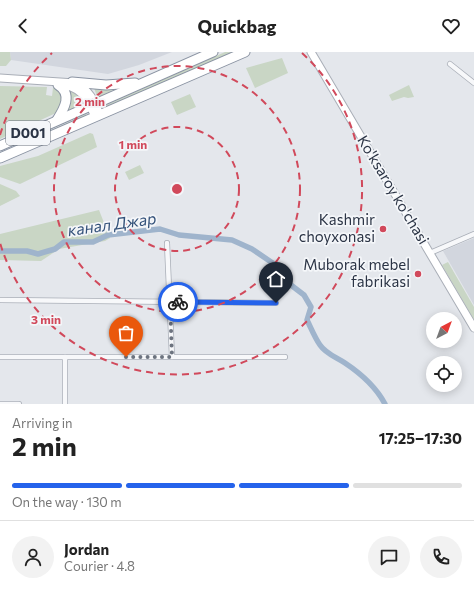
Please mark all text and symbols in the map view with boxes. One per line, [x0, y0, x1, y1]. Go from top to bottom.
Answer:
icon: back [12, 15, 34, 37]
text: Quickbag [197, 15, 277, 37]
icon: heart [440, 15, 462, 37]
text: 2 min [75, 94, 105, 108]
road number: D001 [6, 121, 50, 145]
street label: Ko'ksaroy ko'chasi [354, 132, 433, 247]
text: 1 min [119, 137, 147, 151]
centre of rings [170, 182, 184, 196]
water label: канал Джар [66, 208, 157, 239]
place label: Kashmir choyxonasi [299, 210, 375, 245]
marker: Kashmir choyxonasi [378, 224, 388, 234]
place label: Muborak mebel fabrikasi [303, 255, 410, 290]
pin [259, 262, 293, 303]
icon: home [265, 268, 287, 290]
marker: Muborak mebel fabrikasi [413, 269, 423, 279]
courier [158, 282, 198, 322]
icon: bike [167, 291, 189, 313]
text: 3 min [31, 312, 61, 326]
north arrow [426, 312, 462, 348]
map controls [426, 312, 462, 392]
pin [109, 316, 143, 357]
icon: bag [115, 322, 137, 344]
button: locate [426, 356, 462, 392]
text: Arriving in [12, 415, 72, 431]
text: 17:25–17:30 [379, 429, 462, 447]
text: 2 min [12, 430, 77, 461]
text: On the way · 130 m [12, 494, 122, 510]
button: person [12, 536, 54, 578]
button: chat [368, 536, 410, 578]
button: phone [420, 536, 462, 578]
text: Jordan [64, 540, 109, 558]
text: Courier · 4.8 [64, 558, 135, 574]

